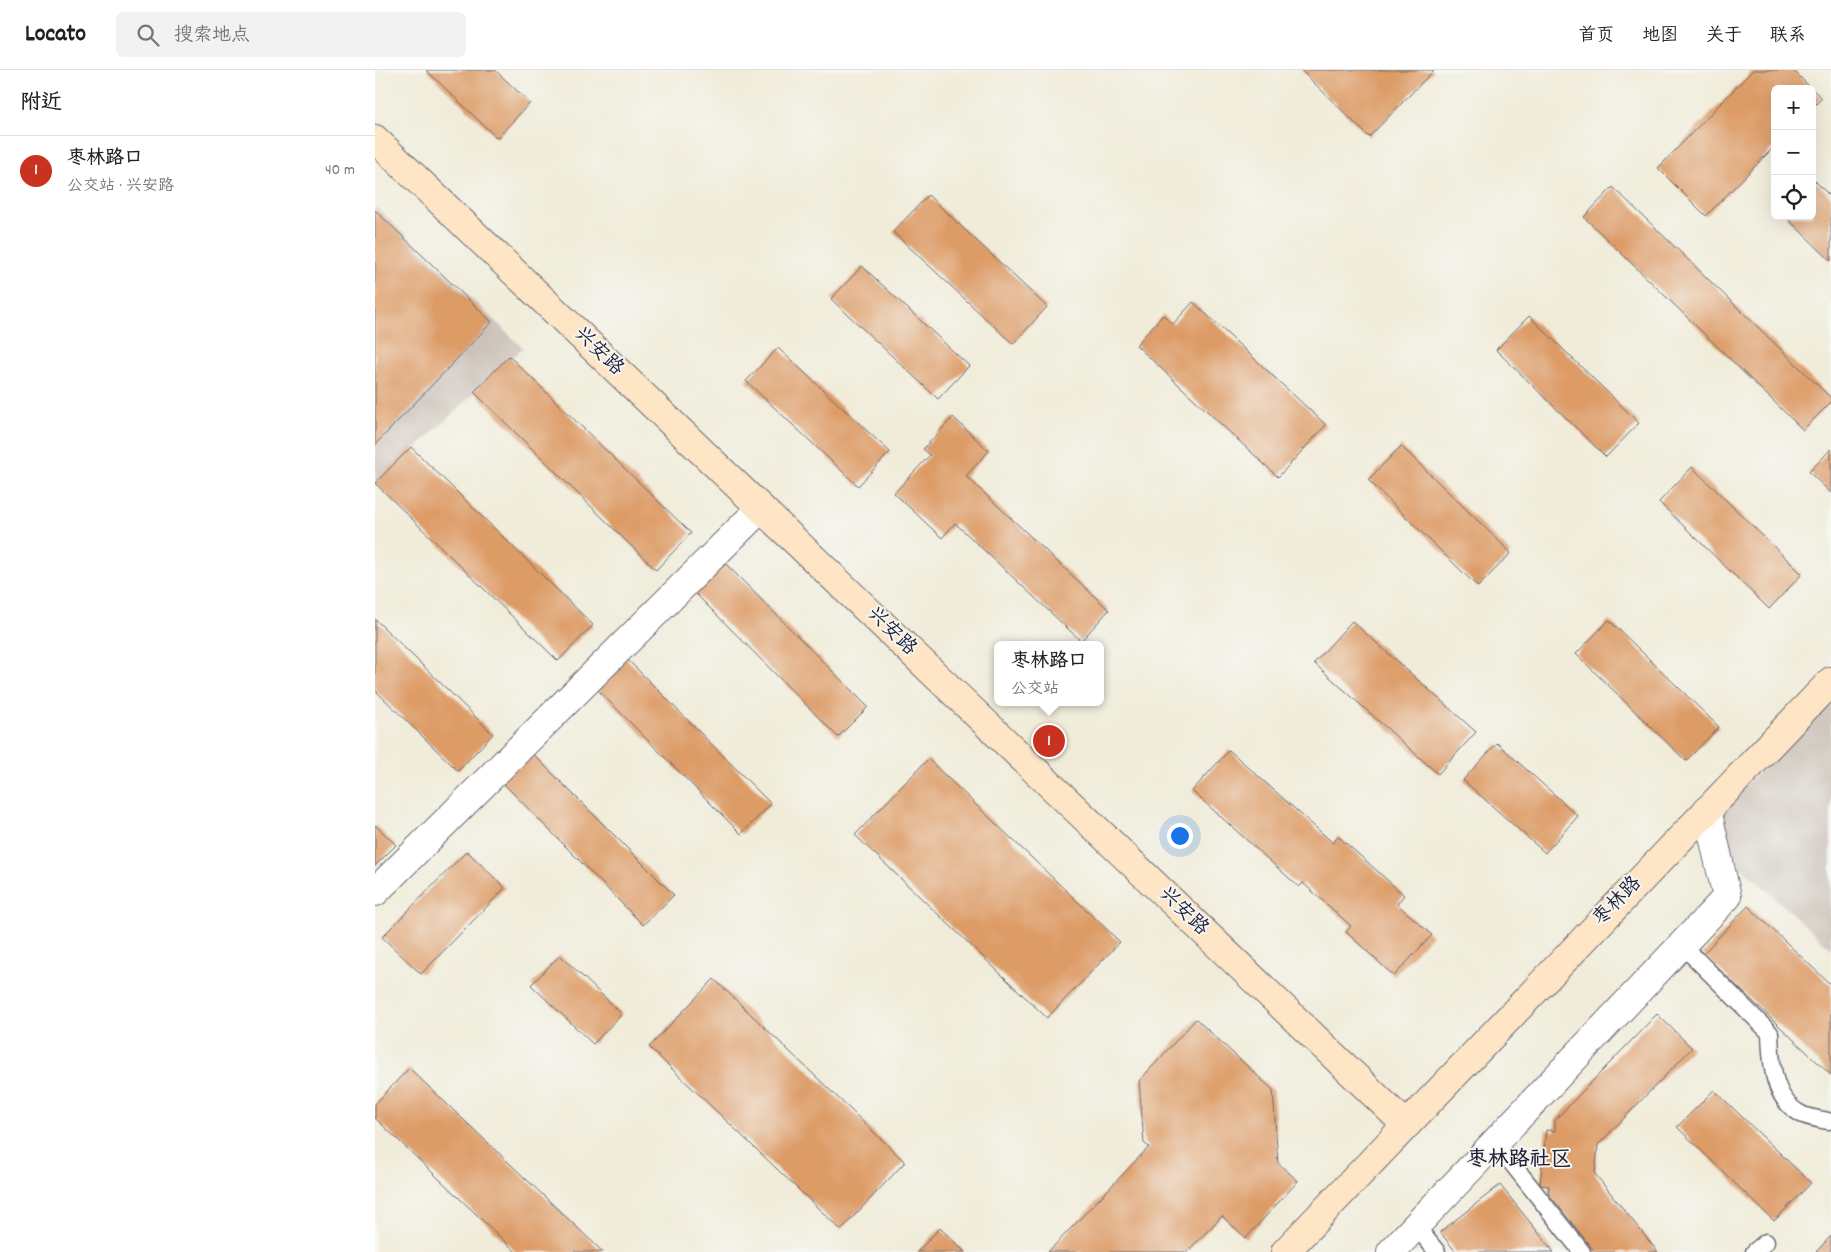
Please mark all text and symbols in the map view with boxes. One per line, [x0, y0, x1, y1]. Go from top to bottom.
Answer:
search box [116, 12, 466, 57]
text: Locato [25, 18, 86, 52]
icon: search [134, 21, 162, 49]
text: 搜索地点 [174, 23, 250, 50]
text: 首页 [1578, 24, 1614, 49]
text: 地图 [1642, 24, 1678, 49]
text: 关于 [1706, 24, 1742, 49]
text: 联系 [1770, 24, 1806, 49]
map controls [1771, 85, 1816, 220]
button: + [1771, 85, 1816, 130]
text: 附近 [20, 89, 62, 119]
button: − [1771, 130, 1816, 175]
text: 枣林路口 [67, 146, 143, 173]
text: 1 [34, 159, 38, 182]
text: 40 m [325, 159, 355, 182]
text: 公交站 · 兴安路 [67, 175, 174, 198]
button: locate [1771, 175, 1816, 220]
street label: 兴安路 [567, 321, 630, 384]
street label: 兴安路 [860, 601, 923, 664]
popup [994, 641, 1104, 706]
text: 枣林路口 [1011, 649, 1087, 676]
text: 公交站 [1011, 678, 1059, 701]
pin: 1 [1033, 722, 1065, 760]
your location [1167, 823, 1193, 849]
street label: 枣林路 [1587, 870, 1650, 933]
street label: 兴安路 [1152, 881, 1215, 944]
district label: 枣林路社区 [1467, 1146, 1572, 1176]

